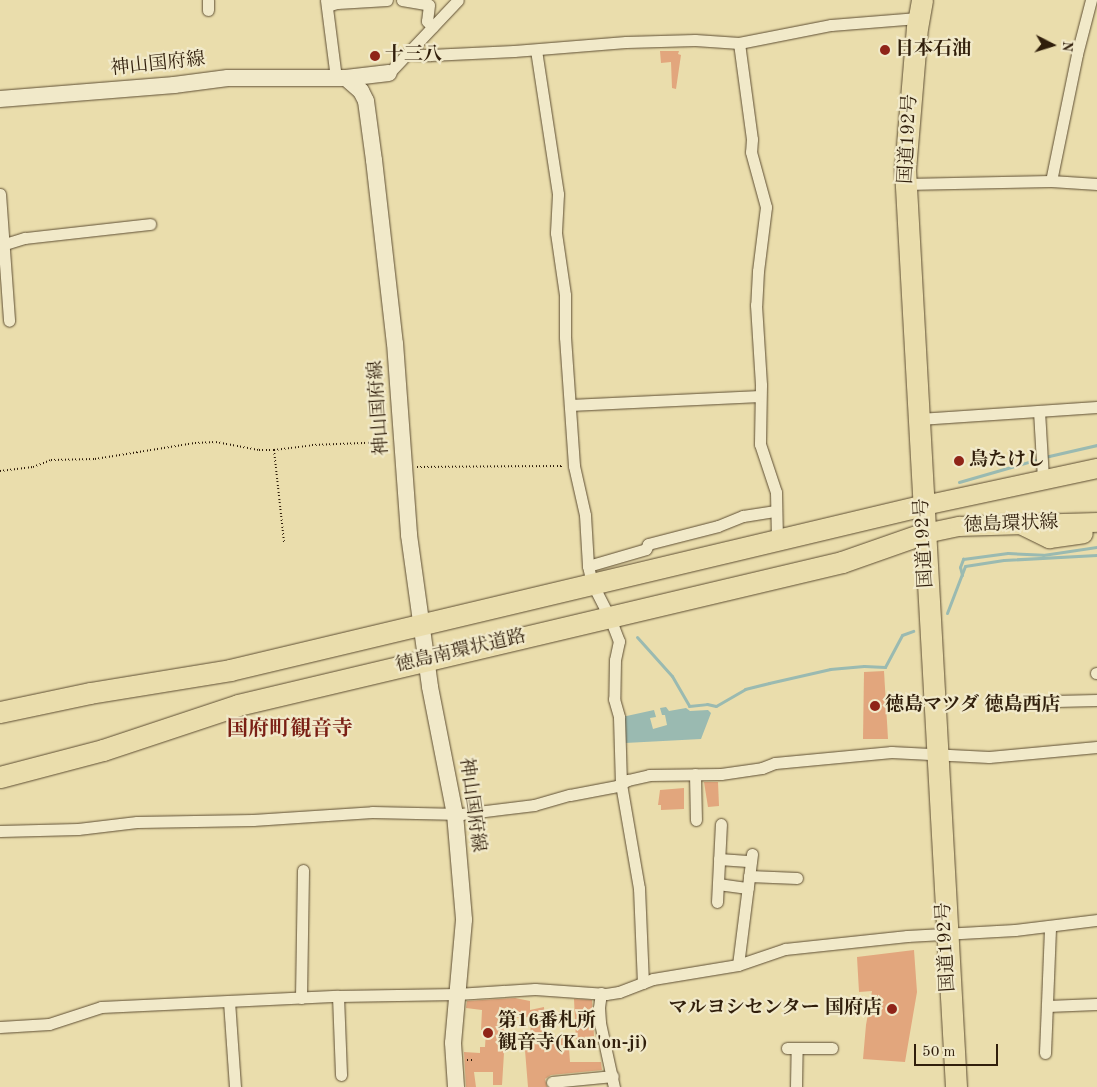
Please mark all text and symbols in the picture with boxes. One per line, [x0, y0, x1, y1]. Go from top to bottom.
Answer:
north arrow [1027, 20, 1077, 70]
place label: 日本石油 [895, 39, 971, 61]
text: N [1060, 40, 1074, 52]
marker: 日本石油 [879, 44, 891, 56]
place label: 十三八 [385, 45, 442, 67]
street label: 神山国府線 [110, 49, 206, 81]
marker: 十三八 [369, 50, 381, 62]
street label: 国道192号 [895, 93, 923, 185]
street label: 神山国府線 [365, 360, 395, 456]
place label: 鳥たけし [969, 450, 1045, 472]
marker: 鳥たけし [953, 455, 965, 467]
street label: 国道192号 [911, 497, 939, 589]
street label: 徳島環状線 [963, 512, 1059, 538]
street label: 徳島南環状道路 [394, 626, 528, 678]
place label: 徳島マツダ 徳島西店 [885, 695, 1061, 717]
marker: 徳島マツダ 徳島西店 [869, 700, 881, 712]
district label: 国府町観音寺 [227, 717, 353, 743]
street label: 神山国府線 [453, 756, 489, 854]
street label: 国道192号 [933, 901, 961, 993]
place label: マルヨシセンター 国府店 [668, 998, 882, 1020]
marker: マルヨシセンター 国府店 [886, 1003, 898, 1015]
place label: 第16番札所 観音寺(Kan'on-ji) [498, 1011, 647, 1055]
marker: 第16番札所 観音寺(Kan'on-ji) [482, 1027, 494, 1039]
scale bar [917, 1034, 1001, 1066]
text: 50 m [922, 1045, 956, 1060]

